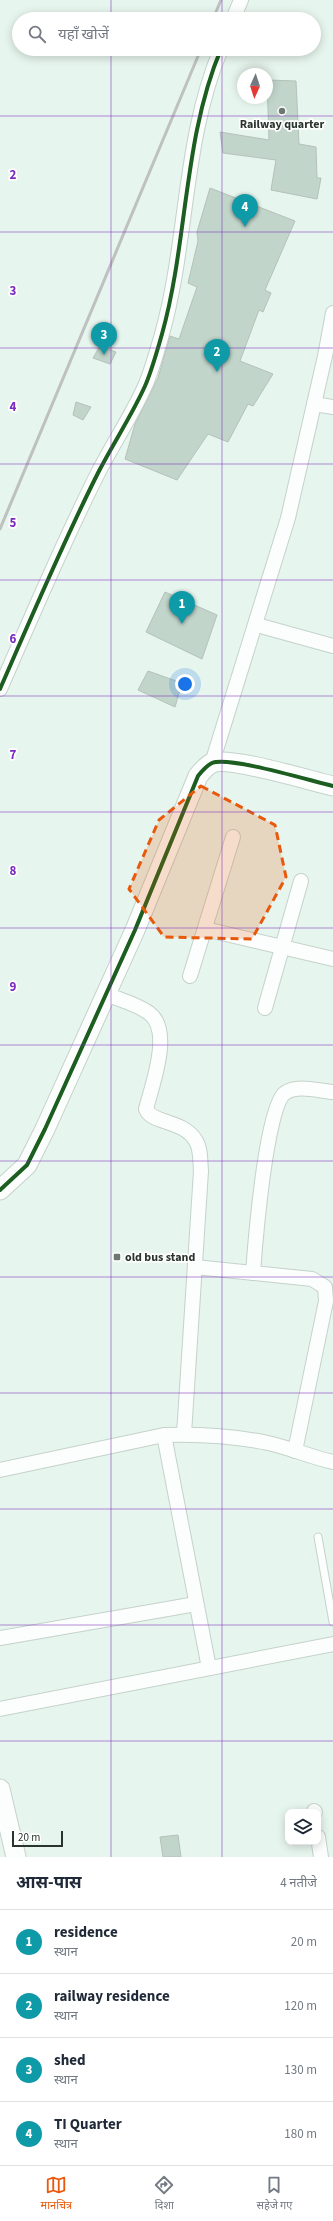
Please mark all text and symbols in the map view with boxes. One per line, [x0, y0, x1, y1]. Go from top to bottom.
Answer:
search box [12, 12, 321, 56]
icon: search [26, 23, 48, 45]
text: यहाँ खोजें [58, 24, 109, 45]
north arrow [237, 68, 273, 104]
marker: Railway quarter [277, 106, 287, 116]
place label: Railway quarter [240, 116, 325, 133]
text: 2 [10, 166, 17, 184]
pin: 4 [232, 194, 258, 227]
text: 3 [10, 282, 17, 300]
pin: 3 [91, 322, 117, 355]
pin: 2 [204, 339, 230, 372]
text: 4 [10, 398, 17, 416]
text: 5 [10, 514, 17, 532]
pin: 1 [169, 591, 195, 624]
text: 6 [10, 630, 17, 648]
your location [175, 674, 195, 694]
text: 7 [10, 746, 17, 764]
text: 8 [10, 862, 17, 880]
text: 9 [10, 978, 17, 996]
place label: old bus stand [125, 1249, 195, 1266]
marker: old bus stand [112, 1252, 122, 1262]
map controls [285, 1809, 321, 1845]
button: layers [285, 1809, 321, 1845]
scale bar [12, 1829, 63, 1848]
text: 20 m [18, 1830, 40, 1845]
text: आस-पास [16, 1871, 82, 1895]
text: 4 नतीजे [280, 1874, 317, 1892]
text: residence [54, 1922, 118, 1943]
text: 1 [26, 1933, 32, 1951]
text: 20 m [291, 1933, 317, 1951]
text: स्थान [54, 1943, 78, 1961]
text: railway residence [54, 1986, 170, 2007]
text: 2 [26, 1997, 32, 2015]
text: 120 m [284, 1997, 317, 2015]
text: स्थान [54, 2007, 78, 2025]
text: shed [54, 2050, 86, 2071]
text: 3 [26, 2061, 32, 2079]
text: 130 m [284, 2061, 317, 2079]
text: स्थान [54, 2071, 78, 2089]
text: TI Quarter [54, 2114, 122, 2135]
text: 4 [26, 2125, 32, 2143]
text: 180 m [284, 2125, 317, 2143]
text: स्थान [54, 2135, 78, 2153]
tab: मानचित्र [41, 2174, 72, 2213]
tab: दिशा [153, 2174, 175, 2213]
tab: सहेजे गए [256, 2174, 292, 2213]

